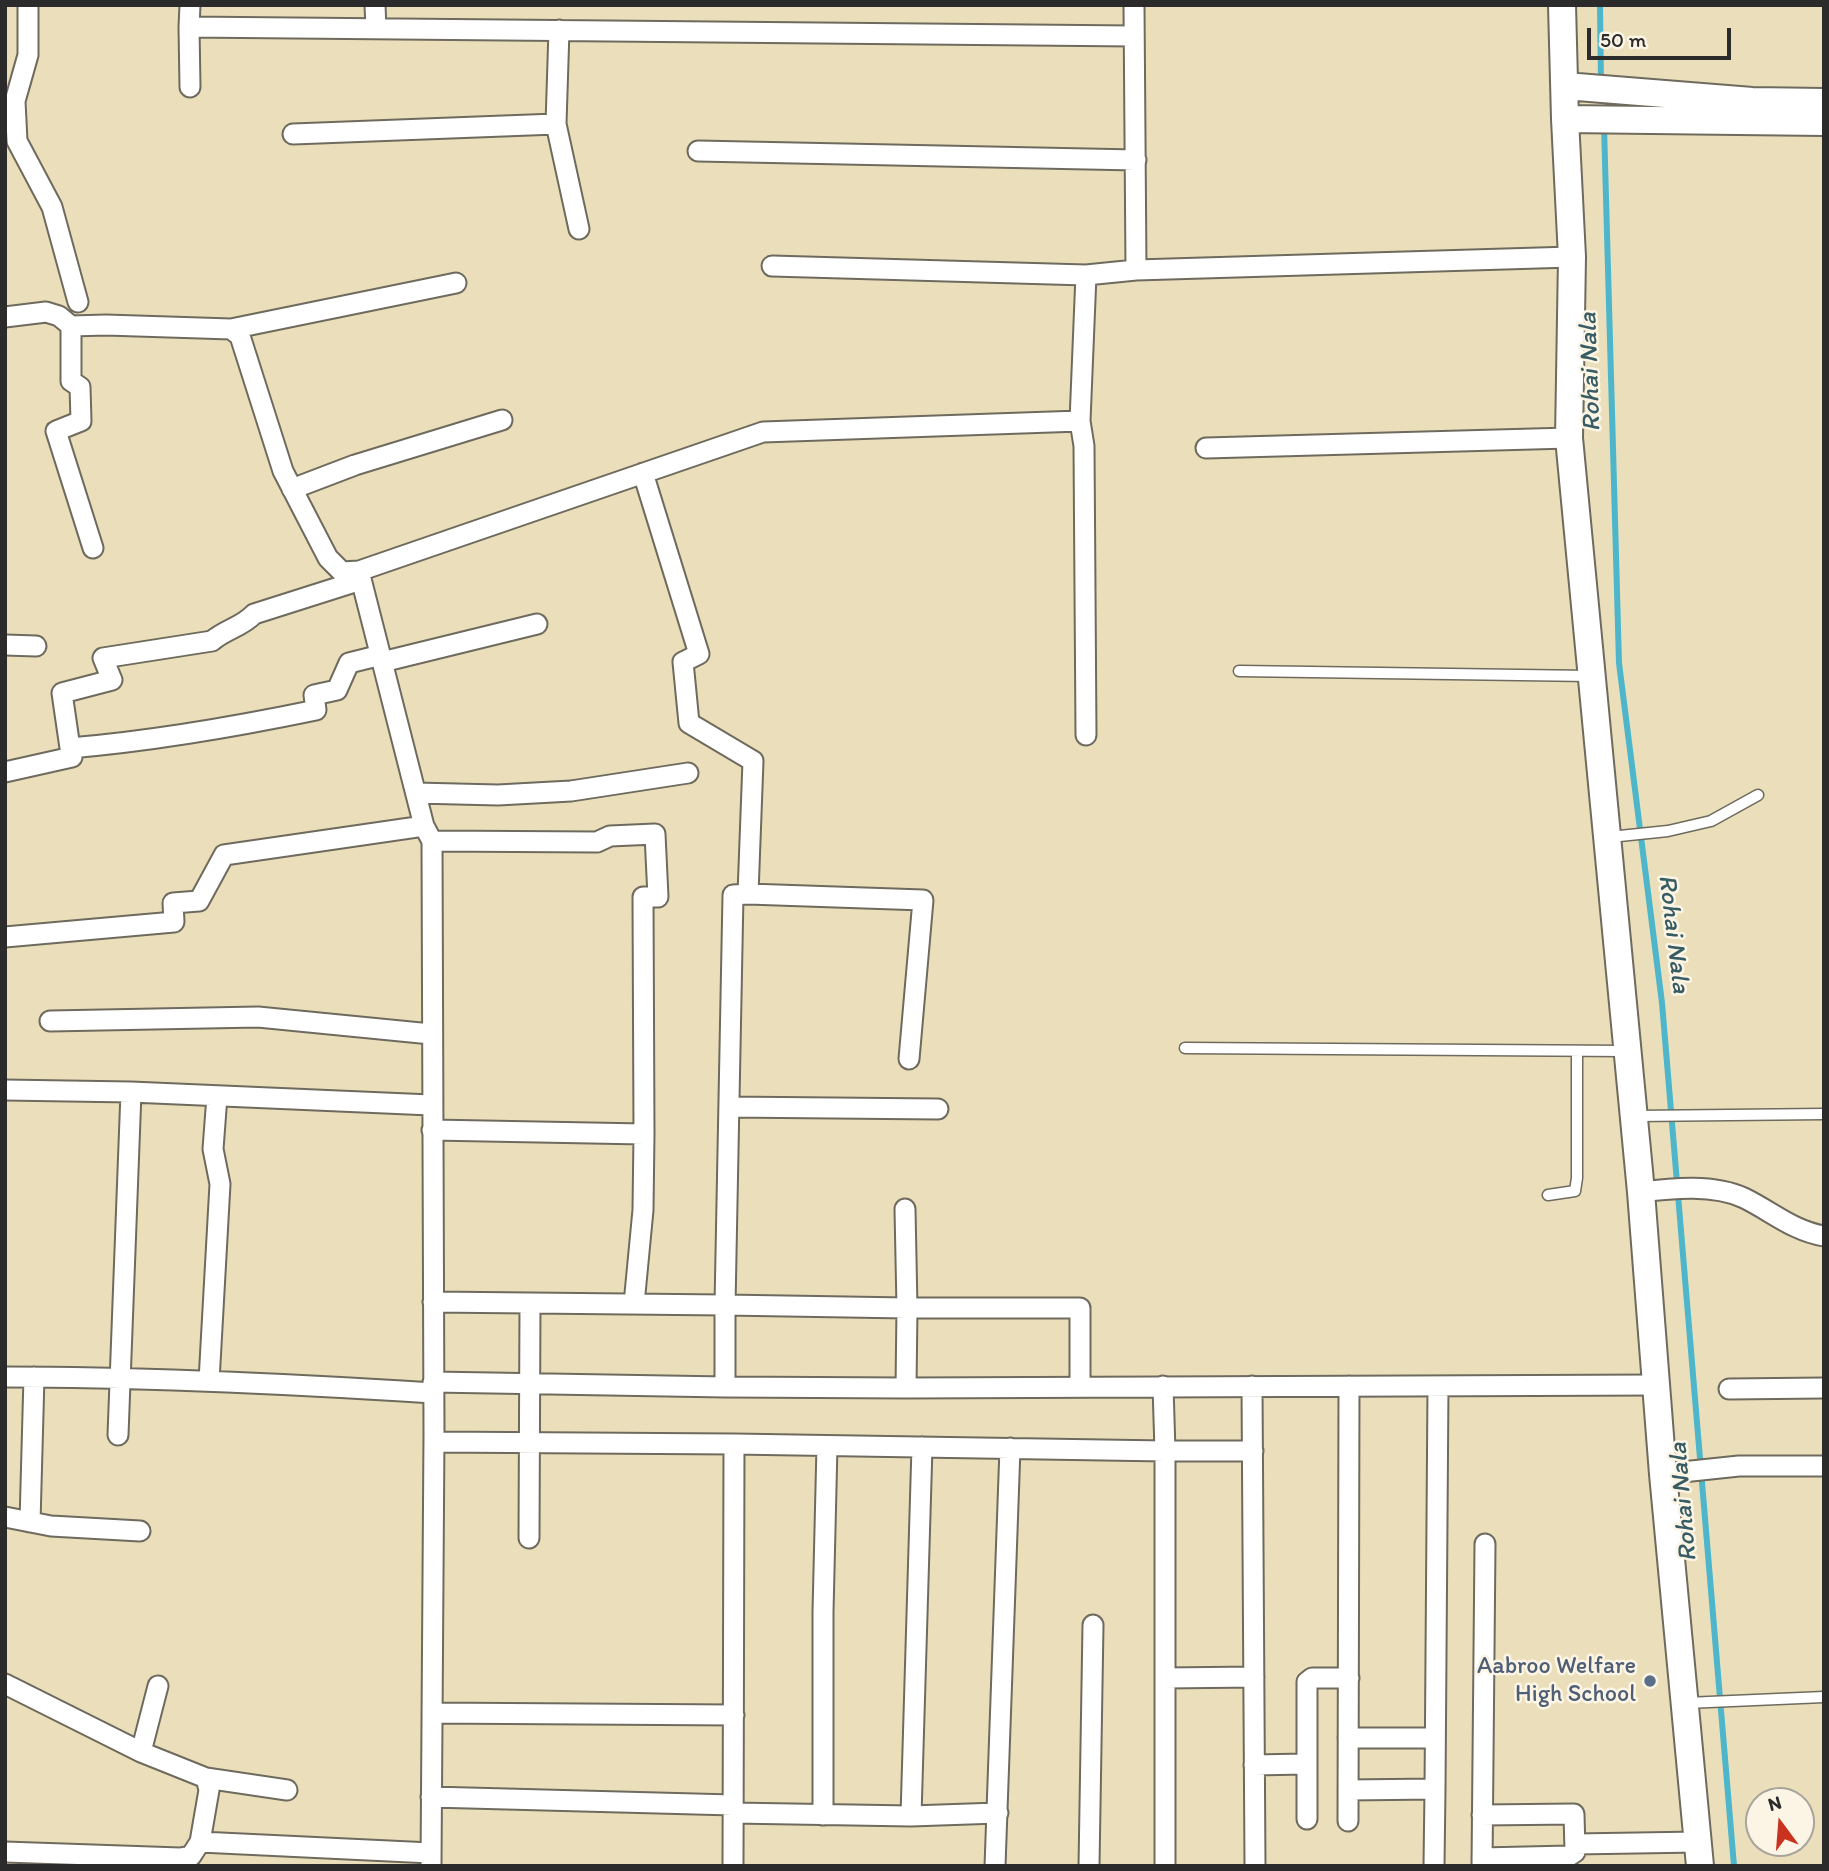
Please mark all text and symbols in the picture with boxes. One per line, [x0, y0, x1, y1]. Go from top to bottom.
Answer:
scale bar [1591, 14, 1734, 58]
text: 50 m [1600, 27, 1646, 52]
water label: Rohai Nala [1573, 312, 1609, 432]
water label: Rohai Nala [1650, 873, 1696, 995]
water label: Rohai Nala [1663, 1441, 1705, 1563]
place label: Aabroo Welfare High School [1477, 1653, 1636, 1709]
marker: Aabroo Welfare High School [1642, 1673, 1658, 1689]
north arrow [1745, 1787, 1815, 1857]
text: N [1765, 1790, 1784, 1816]

